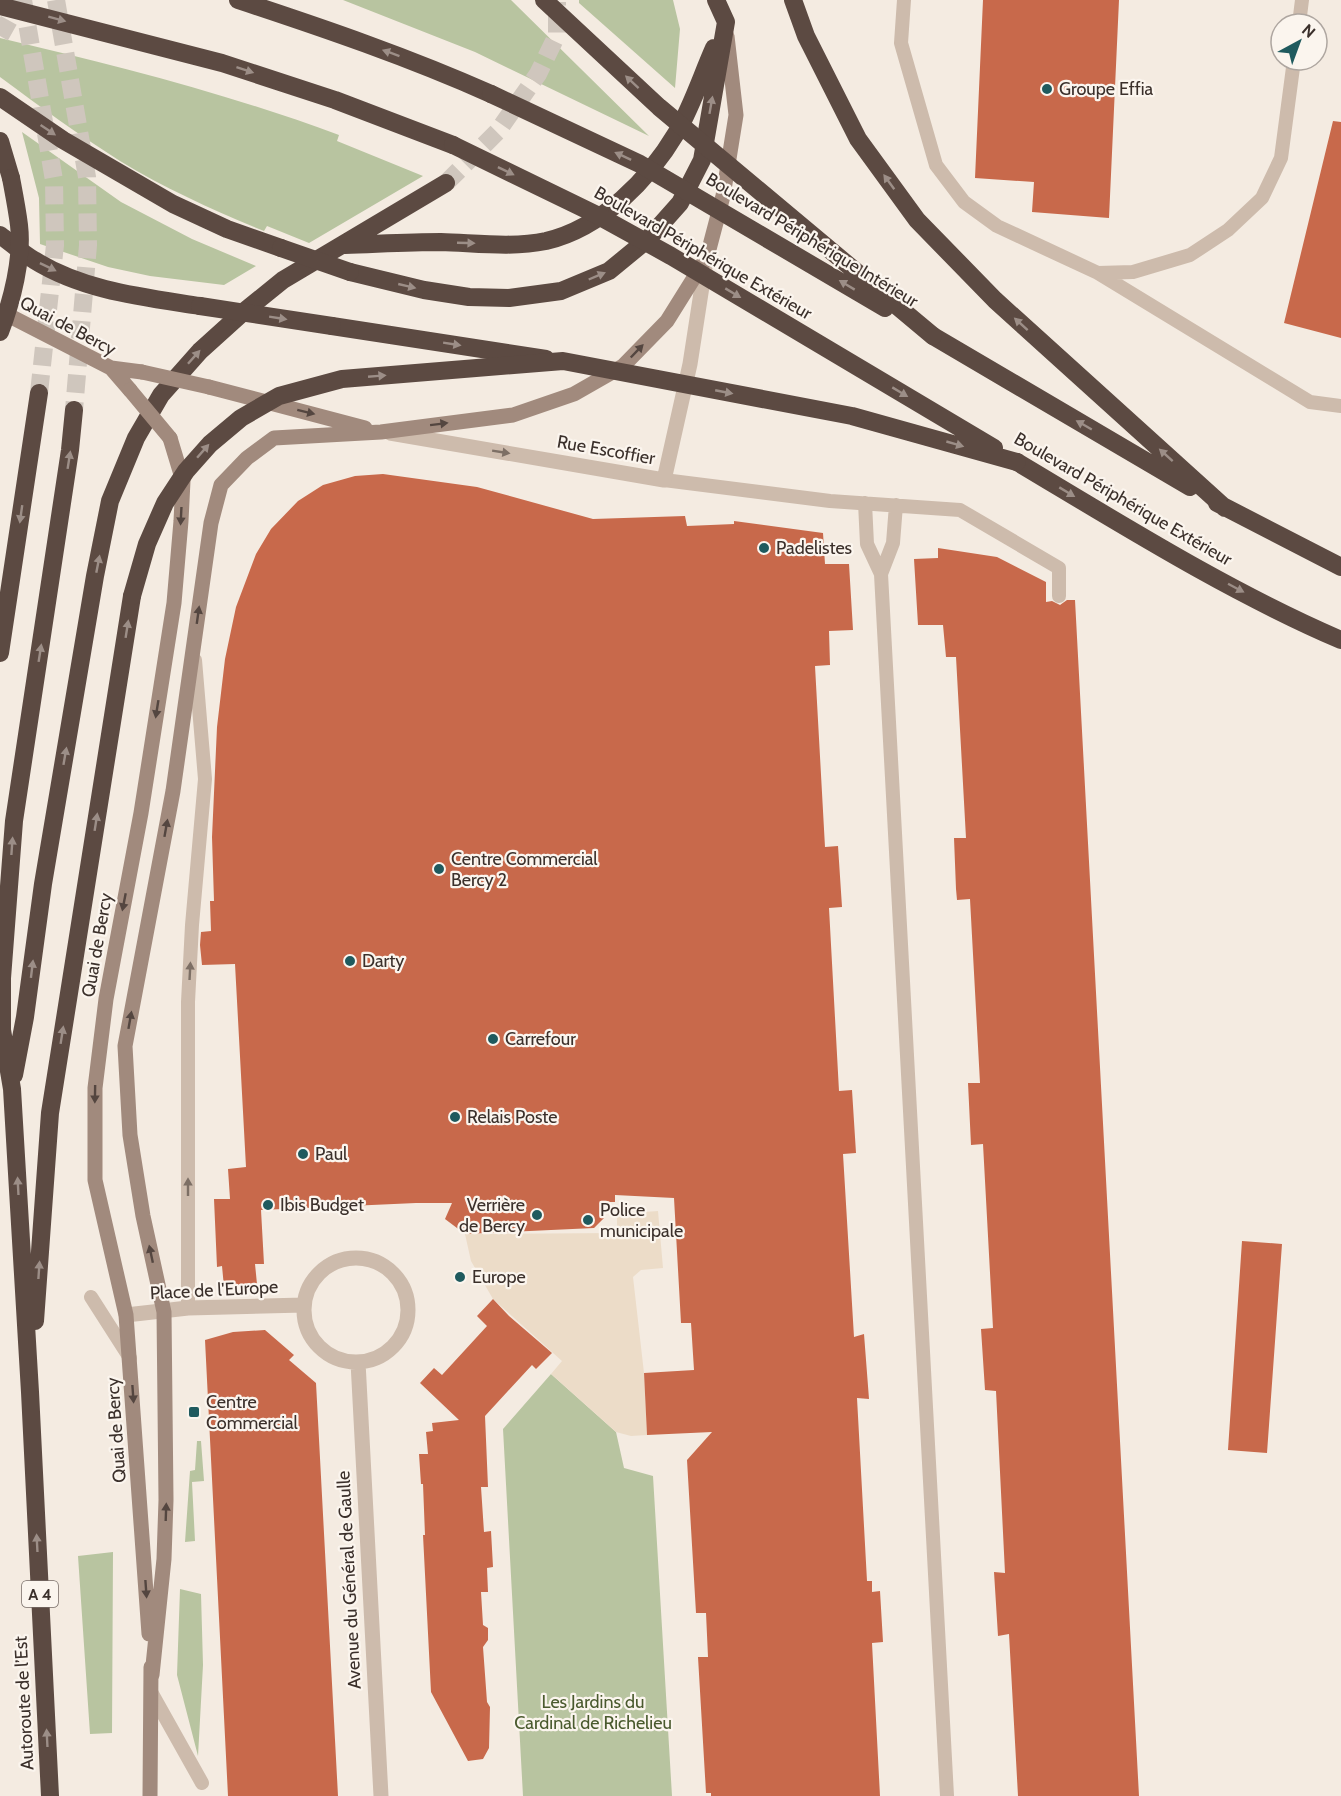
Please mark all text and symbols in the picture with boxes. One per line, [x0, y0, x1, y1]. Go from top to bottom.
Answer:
north arrow [1269, 12, 1329, 72]
one-way arrow [48, 15, 66, 24]
text: N [1298, 20, 1319, 42]
one-way arrow [382, 48, 400, 57]
one-way arrow [236, 66, 254, 75]
one-way arrow [624, 75, 639, 89]
place label: Groupe Effia [1059, 78, 1154, 100]
marker: Groupe Effia [1040, 82, 1054, 96]
one-way arrow [707, 95, 716, 114]
one-way arrow [40, 124, 56, 136]
one-way arrow [615, 152, 632, 161]
one-way arrow [497, 166, 514, 175]
street label: Boulevard Périphérique Intérieur [702, 168, 922, 312]
one-way arrow [883, 174, 895, 190]
street label: Boulevard Périphérique Extérieur [590, 182, 816, 325]
one-way arrow [456, 238, 475, 248]
one-way arrow [40, 263, 57, 272]
one-way arrow [588, 271, 606, 280]
one-way arrow [838, 280, 855, 290]
one-way arrow [397, 281, 416, 291]
one-way arrow [725, 287, 741, 298]
street label: Quai de Bercy [16, 291, 120, 361]
one-way arrow [269, 314, 288, 323]
one-way arrow [1014, 318, 1029, 331]
one-way arrow [442, 340, 461, 349]
one-way arrow [630, 345, 644, 359]
one-way arrow [187, 350, 200, 365]
one-way arrow [368, 371, 387, 381]
one-way arrow [892, 387, 908, 398]
one-way arrow [715, 388, 734, 397]
one-way arrow [297, 408, 315, 418]
one-way arrow [429, 420, 448, 429]
one-way arrow [1075, 420, 1092, 430]
street label: Boulevard Périphérique Extérieur [1010, 428, 1236, 571]
street label: Rue Escoffier [555, 431, 657, 469]
one-way arrow [946, 440, 964, 450]
one-way arrow [197, 443, 210, 459]
one-way arrow [491, 447, 510, 456]
one-way arrow [1159, 449, 1174, 462]
one-way arrow [64, 450, 73, 469]
one-way arrow [1059, 486, 1075, 497]
one-way arrow [16, 504, 25, 523]
one-way arrow [177, 507, 186, 526]
place label: Padelistes [776, 537, 852, 559]
marker: Padelistes [757, 541, 771, 555]
one-way arrow [94, 554, 103, 573]
one-way arrow [1228, 583, 1245, 593]
one-way arrow [193, 605, 202, 624]
one-way arrow [123, 619, 132, 638]
one-way arrow [35, 643, 44, 662]
one-way arrow [153, 700, 162, 719]
one-way arrow [60, 746, 69, 765]
one-way arrow [92, 812, 101, 831]
one-way arrow [161, 819, 170, 838]
one-way arrow [7, 836, 17, 855]
place label: Centre Commercial Bercy 2 [451, 848, 598, 891]
marker: Centre Commercial Bercy 2 [432, 862, 446, 876]
street label: Quai de Bercy [77, 891, 117, 999]
one-way arrow [120, 892, 129, 911]
place label: Darty [362, 950, 404, 972]
marker: Darty [343, 954, 357, 968]
one-way arrow [27, 960, 36, 979]
one-way arrow [185, 961, 194, 980]
one-way arrow [126, 1010, 135, 1029]
one-way arrow [58, 1025, 67, 1044]
place label: Carrefour [505, 1028, 576, 1050]
marker: Carrefour [486, 1032, 500, 1046]
one-way arrow [90, 1085, 100, 1104]
place label: Relais Poste [467, 1106, 558, 1128]
marker: Relais Poste [448, 1110, 462, 1124]
place label: Paul [315, 1143, 348, 1165]
marker: Paul [296, 1147, 310, 1161]
one-way arrow [13, 1177, 22, 1196]
one-way arrow [183, 1177, 193, 1196]
place label: Ibis Budget [280, 1194, 364, 1216]
place label: Verrière de Bercy [459, 1194, 525, 1237]
marker: Ibis Budget [261, 1198, 275, 1212]
place label: Police municipale [600, 1199, 683, 1242]
marker: Verrière de Bercy [530, 1208, 544, 1222]
marker: Police municipale [581, 1213, 595, 1227]
one-way arrow [146, 1245, 156, 1264]
one-way arrow [34, 1261, 44, 1280]
place label: Europe [472, 1266, 526, 1288]
marker: Europe [453, 1270, 467, 1284]
street label: Place de l'Europe [149, 1276, 279, 1304]
street label: Quai de Bercy [101, 1377, 131, 1483]
one-way arrow [128, 1385, 137, 1404]
place label: Centre Commercial [206, 1391, 299, 1434]
marker: Centre Commercial [187, 1405, 201, 1419]
street label: Avenue du Général de Gaulle [332, 1470, 366, 1690]
one-way arrow [161, 1503, 170, 1522]
one-way arrow [33, 1533, 42, 1552]
one-way arrow [141, 1579, 150, 1598]
road number: A 4 [22, 1581, 58, 1607]
street label: Autoroute de l’Est [9, 1635, 39, 1771]
park label: Les Jardins du Cardinal de Richelieu [514, 1691, 672, 1734]
one-way arrow [42, 1728, 51, 1747]

